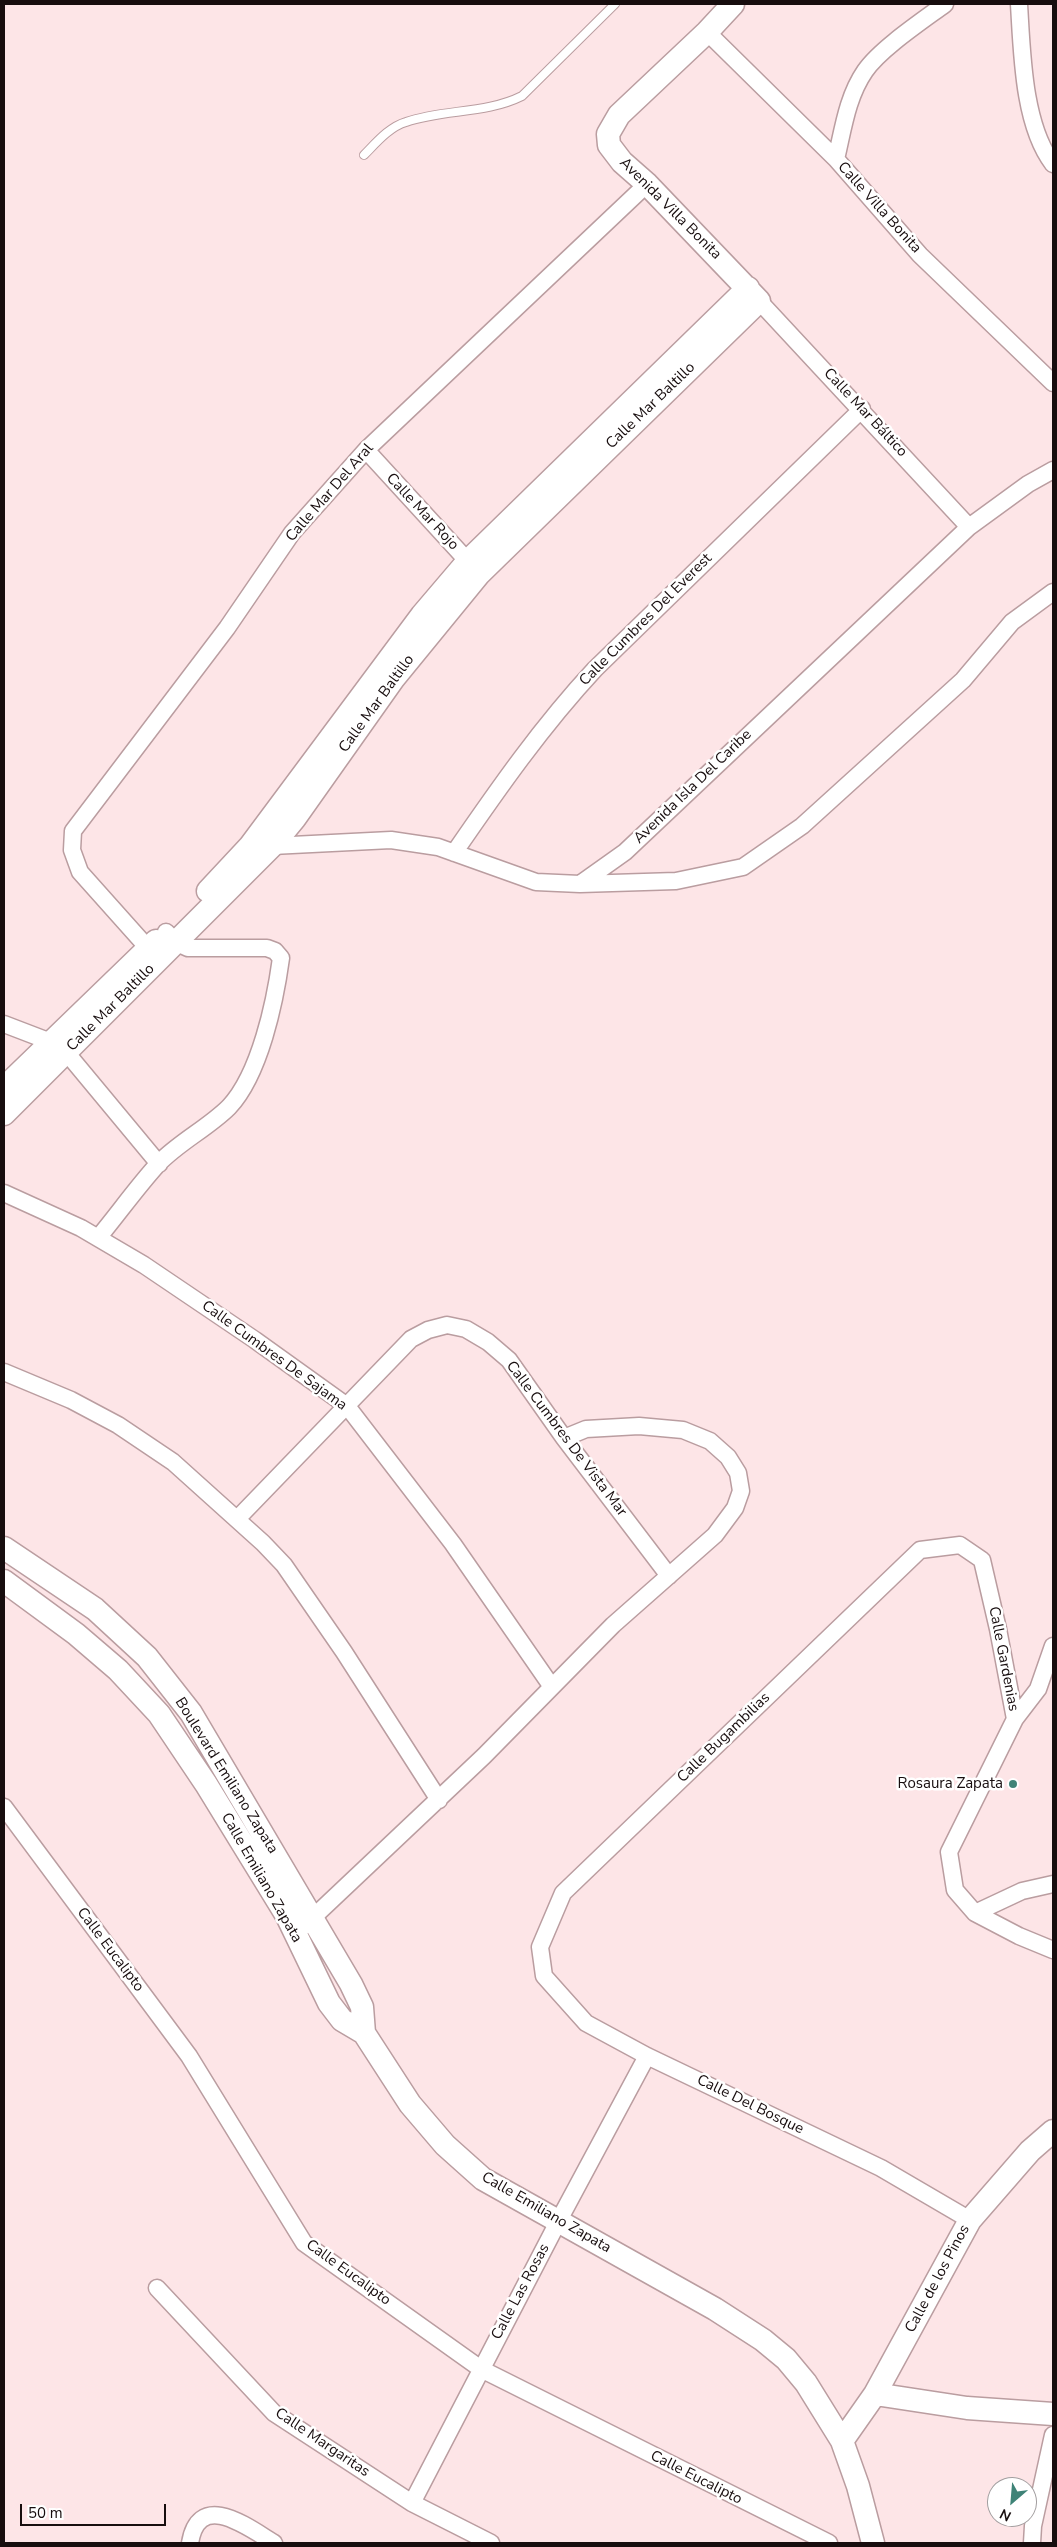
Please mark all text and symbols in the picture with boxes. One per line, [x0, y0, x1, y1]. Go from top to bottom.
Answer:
street label: Avenida Villa Bonita [615, 154, 725, 264]
street label: Calle Villa Bonita [833, 159, 925, 257]
street label: Calle Mar Baltillo [603, 359, 699, 453]
street label: Calle Mar Báltico [819, 365, 911, 461]
street label: Calle Mar Del Aral [282, 440, 378, 546]
street label: Calle Mar Rojo [382, 470, 462, 554]
street label: Calle Cumbres Del Everest [576, 550, 716, 690]
street label: Calle Mar Baltillo [335, 651, 419, 757]
street label: Avenida Isla Del Caribe [630, 726, 756, 848]
street label: Calle Mar Baltillo [63, 960, 159, 1056]
street label: Calle Cumbres De Sajama [198, 1297, 350, 1415]
street label: Calle Cumbres De Vista Mar [502, 1358, 630, 1520]
street label: Calle Gardenias [984, 1605, 1022, 1713]
street label: Calle Bugambilias [674, 1689, 774, 1787]
street label: Boulevard Emiliano Zapata [170, 1695, 282, 1857]
place label: Rosaura Zapata [898, 1775, 1003, 1793]
marker: Rosaura Zapata [1007, 1778, 1019, 1790]
street label: Calle Emiliano Zapata [217, 1810, 305, 1946]
street label: Calle Eucalipto [73, 1904, 147, 1996]
street label: Calle Del Bosque [694, 2071, 806, 2139]
street label: Calle Emiliano Zapata [478, 2169, 614, 2257]
street label: Calle de los Pinos [902, 2222, 974, 2336]
street label: Calle Eucalipto [302, 2236, 394, 2310]
street label: Calle Las Rosas [488, 2241, 554, 2343]
street label: Calle Margaritas [271, 2405, 373, 2481]
street label: Calle Eucalipto [647, 2447, 745, 2509]
north arrow [987, 2477, 1037, 2527]
scale bar [22, 2494, 169, 2526]
text: 50 m [28, 2503, 63, 2523]
text: N [996, 2504, 1014, 2526]

